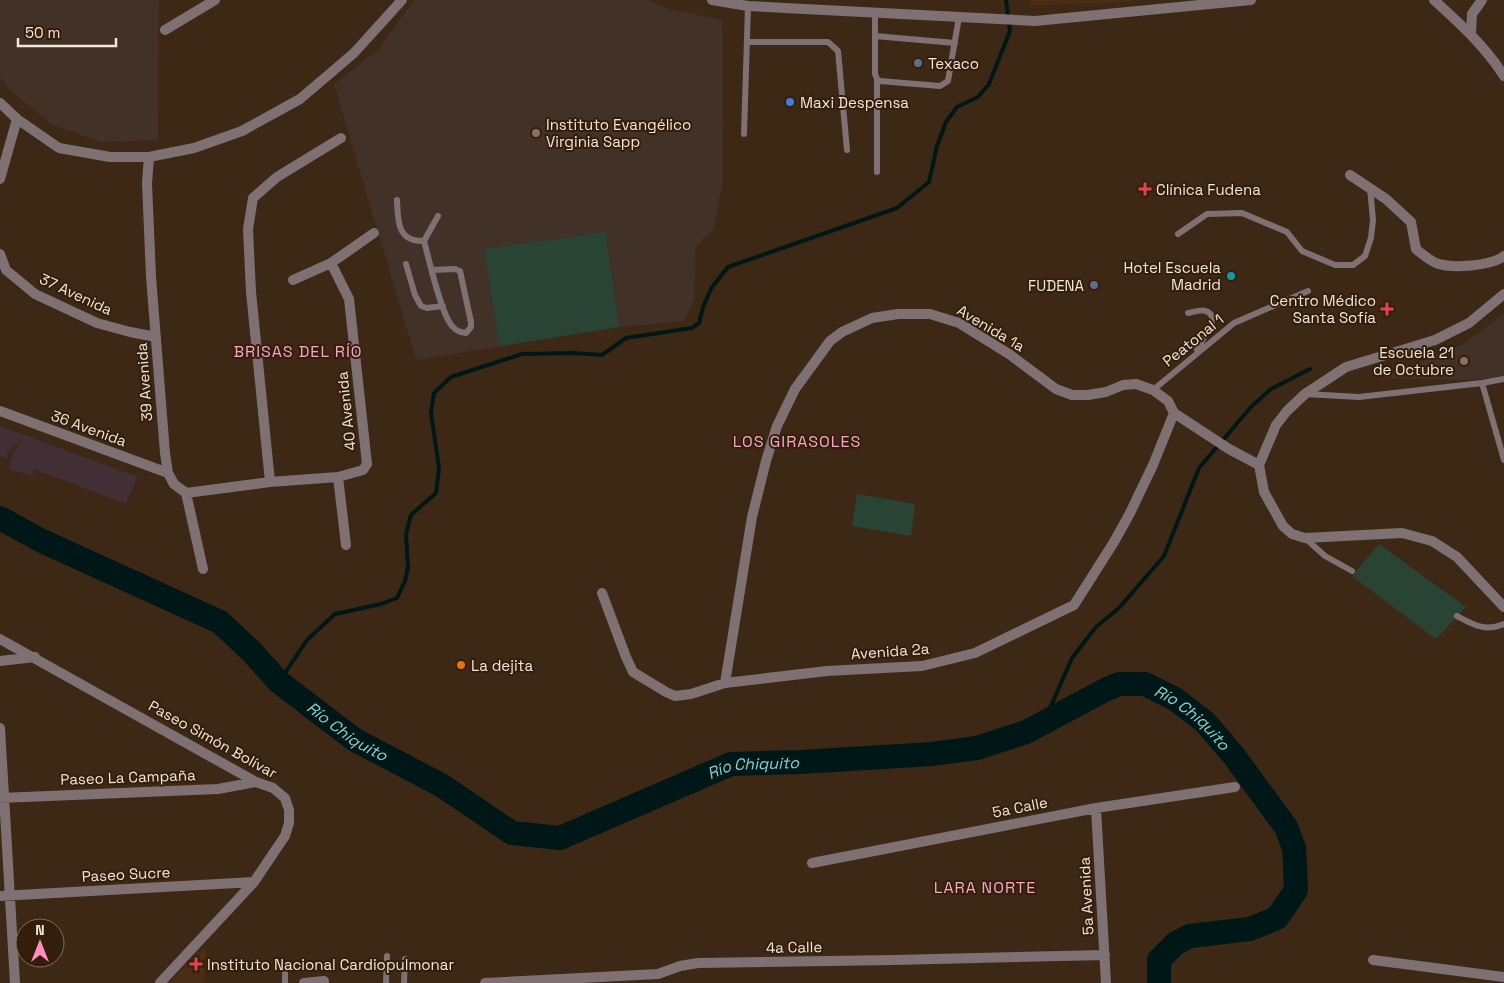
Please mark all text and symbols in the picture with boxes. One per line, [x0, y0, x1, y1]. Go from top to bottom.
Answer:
scale bar [18, 15, 115, 47]
text: 50 m [25, 23, 60, 42]
place label: Texaco [928, 54, 979, 73]
marker: Texaco [912, 57, 924, 69]
place label: Maxi Despensa [800, 93, 909, 112]
marker: Maxi Despensa [784, 96, 796, 108]
place label: Instituto Evangélico Virginia Sapp [546, 115, 691, 151]
marker: Instituto Evangélico Virginia Sapp [530, 127, 542, 139]
place label: Clínica Fudena [1156, 180, 1261, 199]
marker: Clínica Fudena [1138, 182, 1152, 196]
place label: Hotel Escuela Madrid [1123, 258, 1221, 294]
street label: 37 Avenida [37, 269, 116, 319]
marker: Hotel Escuela Madrid [1225, 270, 1237, 282]
place label: FUDENA [1028, 276, 1085, 295]
marker: FUDENA [1088, 279, 1100, 291]
place label: Centro Médico Santa Sofía [1270, 291, 1376, 327]
street label: Avenida 1a [954, 300, 1029, 356]
marker: Centro Médico Santa Sofía [1380, 302, 1394, 316]
street label: Peatonal 1 [1159, 310, 1227, 370]
district label: BRISAS DEL RÍO [233, 341, 363, 362]
street label: 39 Avenida [132, 342, 156, 422]
place label: Escuela 21 de Octubre [1373, 343, 1454, 379]
marker: Escuela 21 de Octubre [1458, 355, 1470, 367]
street label: 40 Avenida [332, 370, 360, 452]
street label: 36 Avenida [49, 406, 130, 451]
district label: LOS GIRASOLES [733, 431, 861, 452]
street label: Avenida 2a [850, 639, 930, 663]
place label: La dejita [471, 656, 533, 675]
marker: La dejita [455, 659, 467, 671]
water label: Río Chiquito [1151, 680, 1236, 755]
street label: Paseo Simón Bolívar [145, 696, 281, 782]
water label: Río Chiquito [303, 697, 392, 766]
water label: Río Chiquito [704, 752, 800, 784]
street label: Paseo La Campaña [60, 765, 196, 789]
street label: 5a Calle [991, 792, 1049, 822]
street label: 5a Avenida [1074, 856, 1098, 936]
street label: Paseo Sucre [81, 862, 171, 886]
district label: LARA NORTE [934, 877, 1036, 898]
north arrow [15, 918, 65, 968]
text: N [35, 921, 45, 939]
street label: 4a Calle [766, 937, 822, 957]
place label: Instituto Nacional Cardiopulmonar [207, 955, 454, 974]
marker: Instituto Nacional Cardiopulmonar [189, 957, 203, 971]

